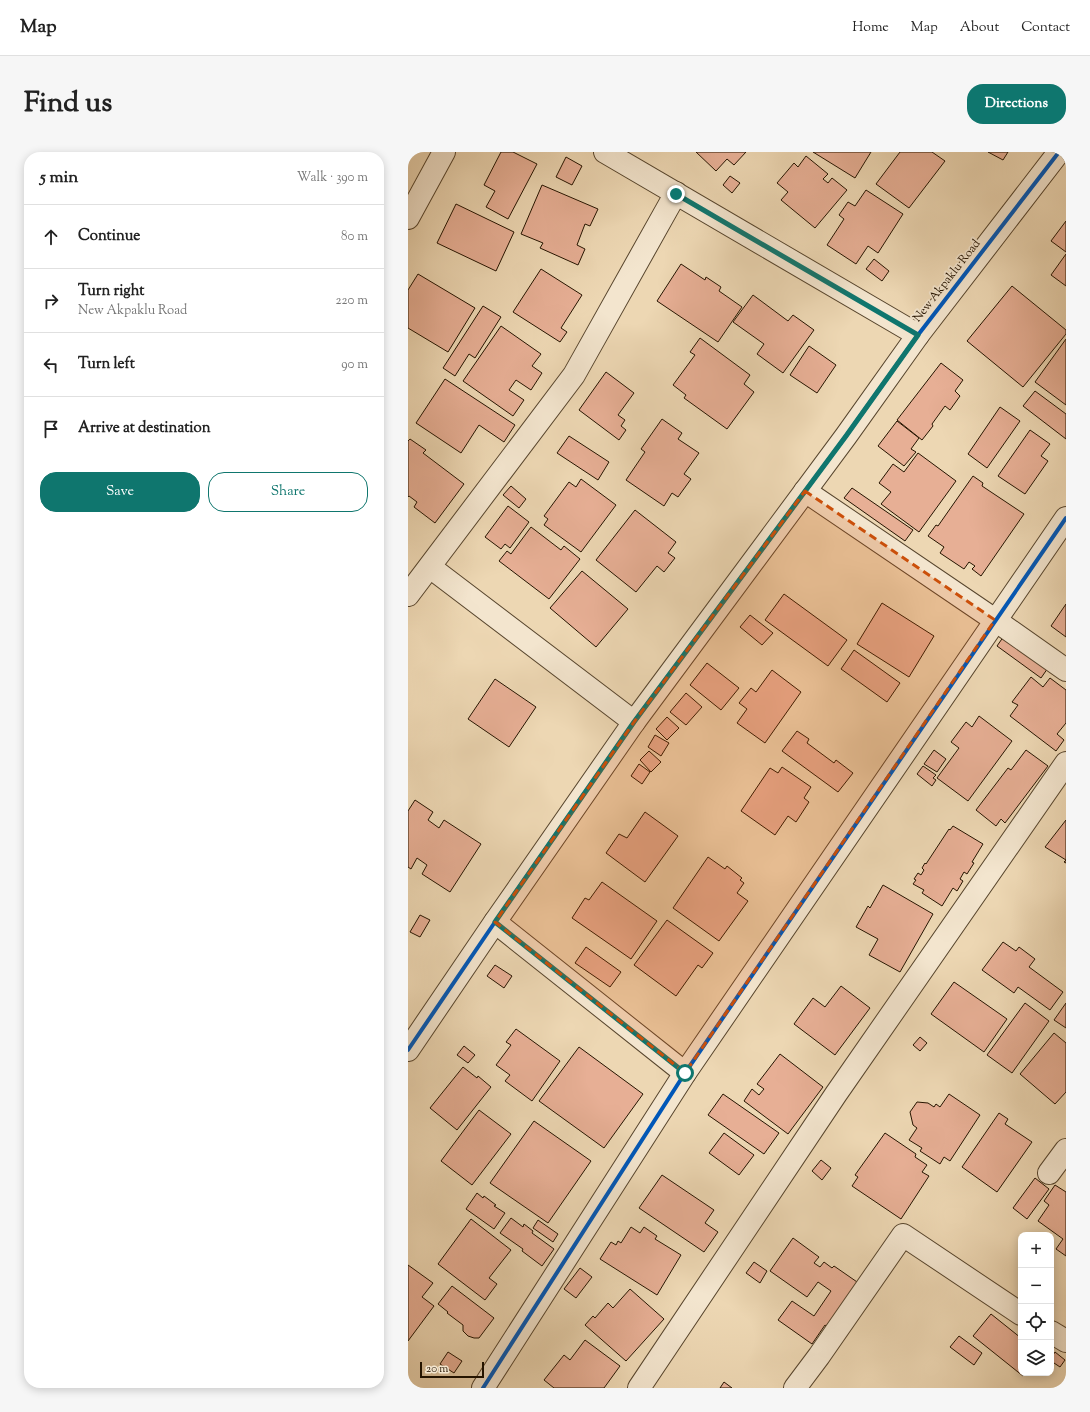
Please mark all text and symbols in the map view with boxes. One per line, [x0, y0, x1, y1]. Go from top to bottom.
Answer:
text: Map [20, 14, 57, 41]
text: Home [852, 18, 889, 38]
text: Map [911, 18, 938, 38]
text: About [960, 18, 999, 38]
text: Contact [1021, 18, 1070, 38]
text: Find us [24, 84, 112, 124]
button: Directions [967, 84, 1066, 124]
text: 5 min [40, 166, 78, 190]
text: Walk · 390 m [297, 169, 368, 187]
route end [667, 185, 685, 203]
icon: ahead [40, 226, 62, 248]
text: Continue [78, 226, 140, 247]
text: 80 m [341, 228, 368, 246]
street label: New Akpaklu Road [909, 236, 985, 326]
text: Turn right [78, 281, 144, 302]
icon: right [40, 290, 62, 312]
text: 220 m [335, 292, 368, 310]
text: New Akpaklu Road [78, 302, 187, 320]
icon: left [40, 354, 62, 376]
text: Turn left [78, 354, 135, 375]
text: 90 m [341, 356, 368, 374]
icon: arrive [40, 418, 62, 440]
text: Arrive at destination [78, 418, 211, 439]
button: Save [40, 472, 200, 512]
button: Share [208, 472, 368, 512]
route start [676, 1064, 694, 1082]
map controls [1018, 1232, 1054, 1376]
button: + [1018, 1232, 1054, 1268]
button: − [1018, 1268, 1054, 1304]
button: locate [1018, 1304, 1054, 1340]
button: layers [1018, 1340, 1054, 1376]
scale bar [420, 1360, 484, 1379]
text: 20 m [426, 1361, 448, 1377]

